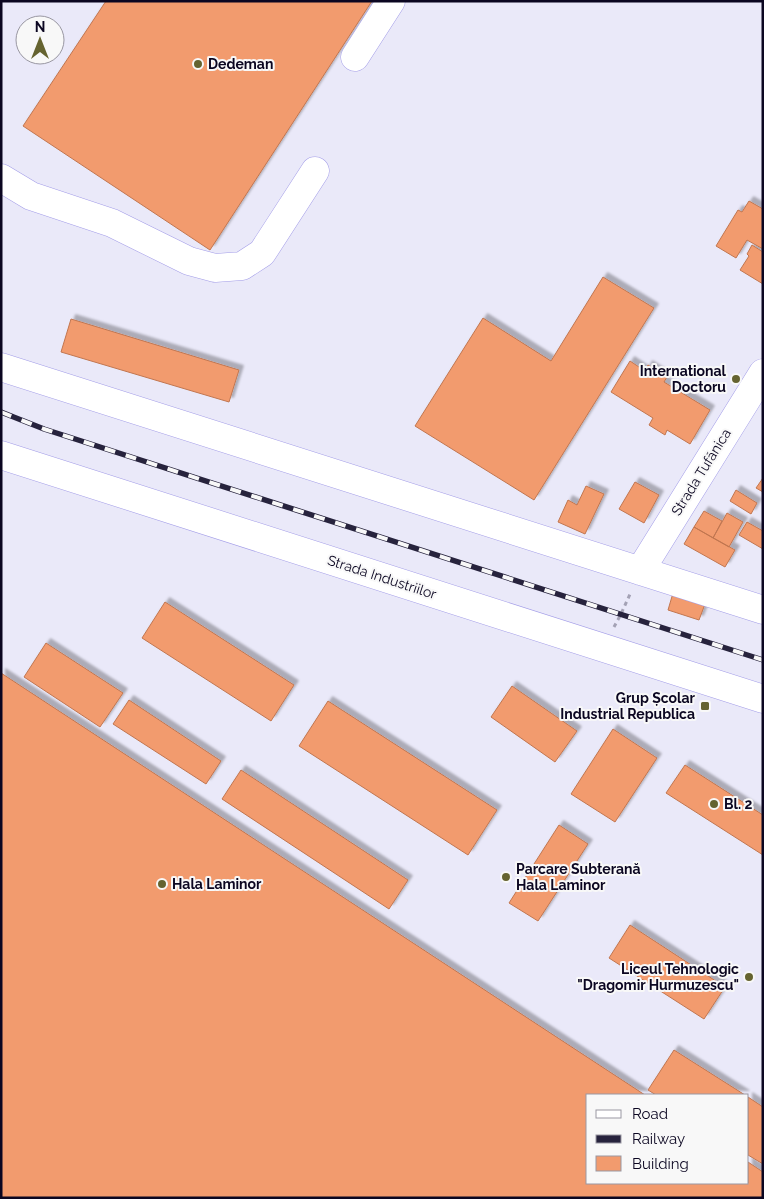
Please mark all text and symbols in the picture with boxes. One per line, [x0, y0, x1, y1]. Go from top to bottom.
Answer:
north arrow [15, 15, 65, 65]
text: N [35, 19, 45, 35]
place label: Dedeman [208, 56, 273, 72]
marker: Dedeman [192, 58, 204, 70]
place label: International Doctoru [640, 363, 727, 395]
marker: International Doctoru [730, 373, 742, 385]
street label: Strada Tufănica [668, 426, 734, 518]
street label: Strada Industriilor [325, 552, 439, 602]
place label: Grup Școlar Industrial Republica [560, 690, 696, 722]
marker: Grup Școlar Industrial Republica [699, 700, 711, 712]
place label: Bl. 2 [724, 796, 752, 812]
marker: Bl. 2 [708, 798, 720, 810]
place label: Parcare Subterană Hala Laminor [516, 861, 641, 893]
marker: Parcare Subterană Hala Laminor [500, 871, 512, 883]
place label: Hala Laminor [172, 876, 262, 892]
marker: Hala Laminor [156, 878, 168, 890]
place label: Liceul Tehnologic "Dragomir Hurmuzescu" [577, 961, 739, 993]
marker: Liceul Tehnologic "Dragomir Hurmuzescu" [743, 971, 755, 983]
legend [586, 1094, 749, 1184]
text: Road [632, 1105, 668, 1123]
text: Railway [632, 1130, 685, 1148]
text: Building [632, 1155, 689, 1173]

